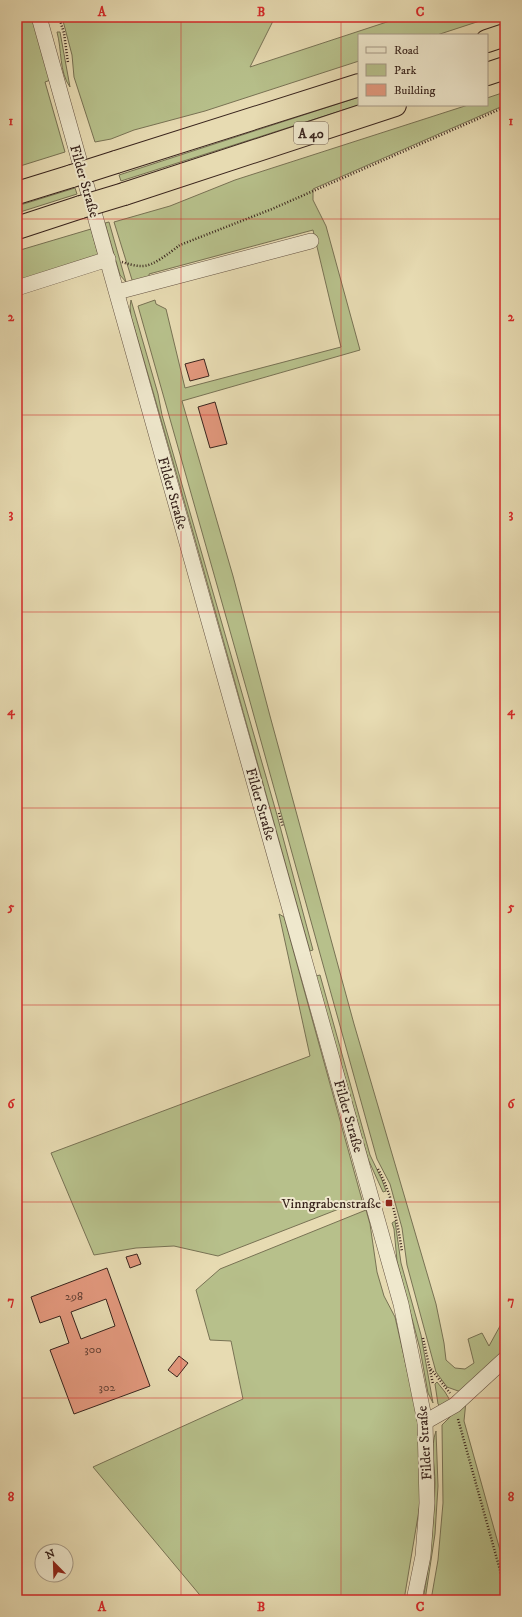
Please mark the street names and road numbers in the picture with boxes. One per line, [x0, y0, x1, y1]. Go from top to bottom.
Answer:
road number: A 40 [294, 122, 328, 144]
street label: Filder Straße [65, 143, 103, 220]
street label: Filder Straße [153, 455, 191, 532]
street label: Filder Straße [241, 766, 279, 843]
street label: Filder Straße [329, 1078, 367, 1155]
street label: Filder Straße [413, 1405, 437, 1481]

